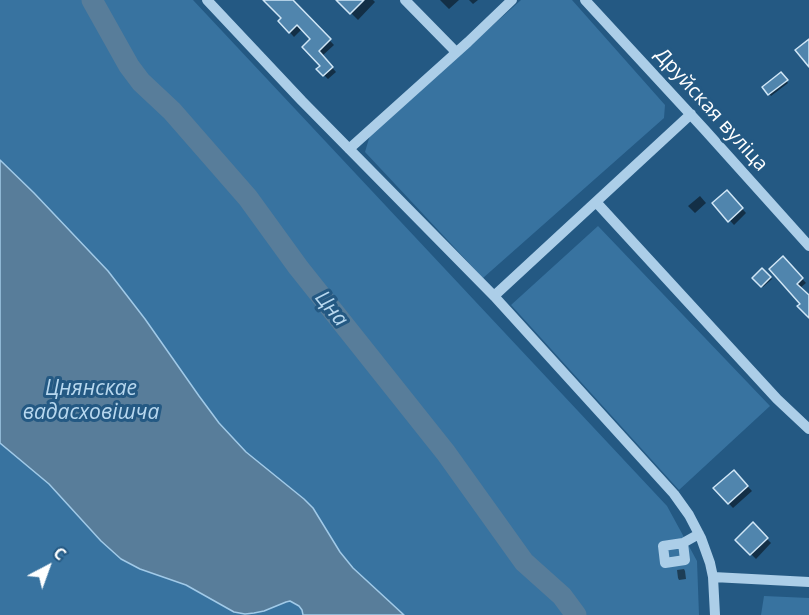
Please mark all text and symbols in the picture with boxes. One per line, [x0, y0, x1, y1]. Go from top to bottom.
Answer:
street label: Друйская вуліца [649, 43, 773, 177]
water label: Цна [309, 286, 353, 332]
water label: Цнянскае вадасховішча [23, 376, 159, 426]
north arrow [18, 537, 78, 597]
text: С [49, 542, 71, 565]

